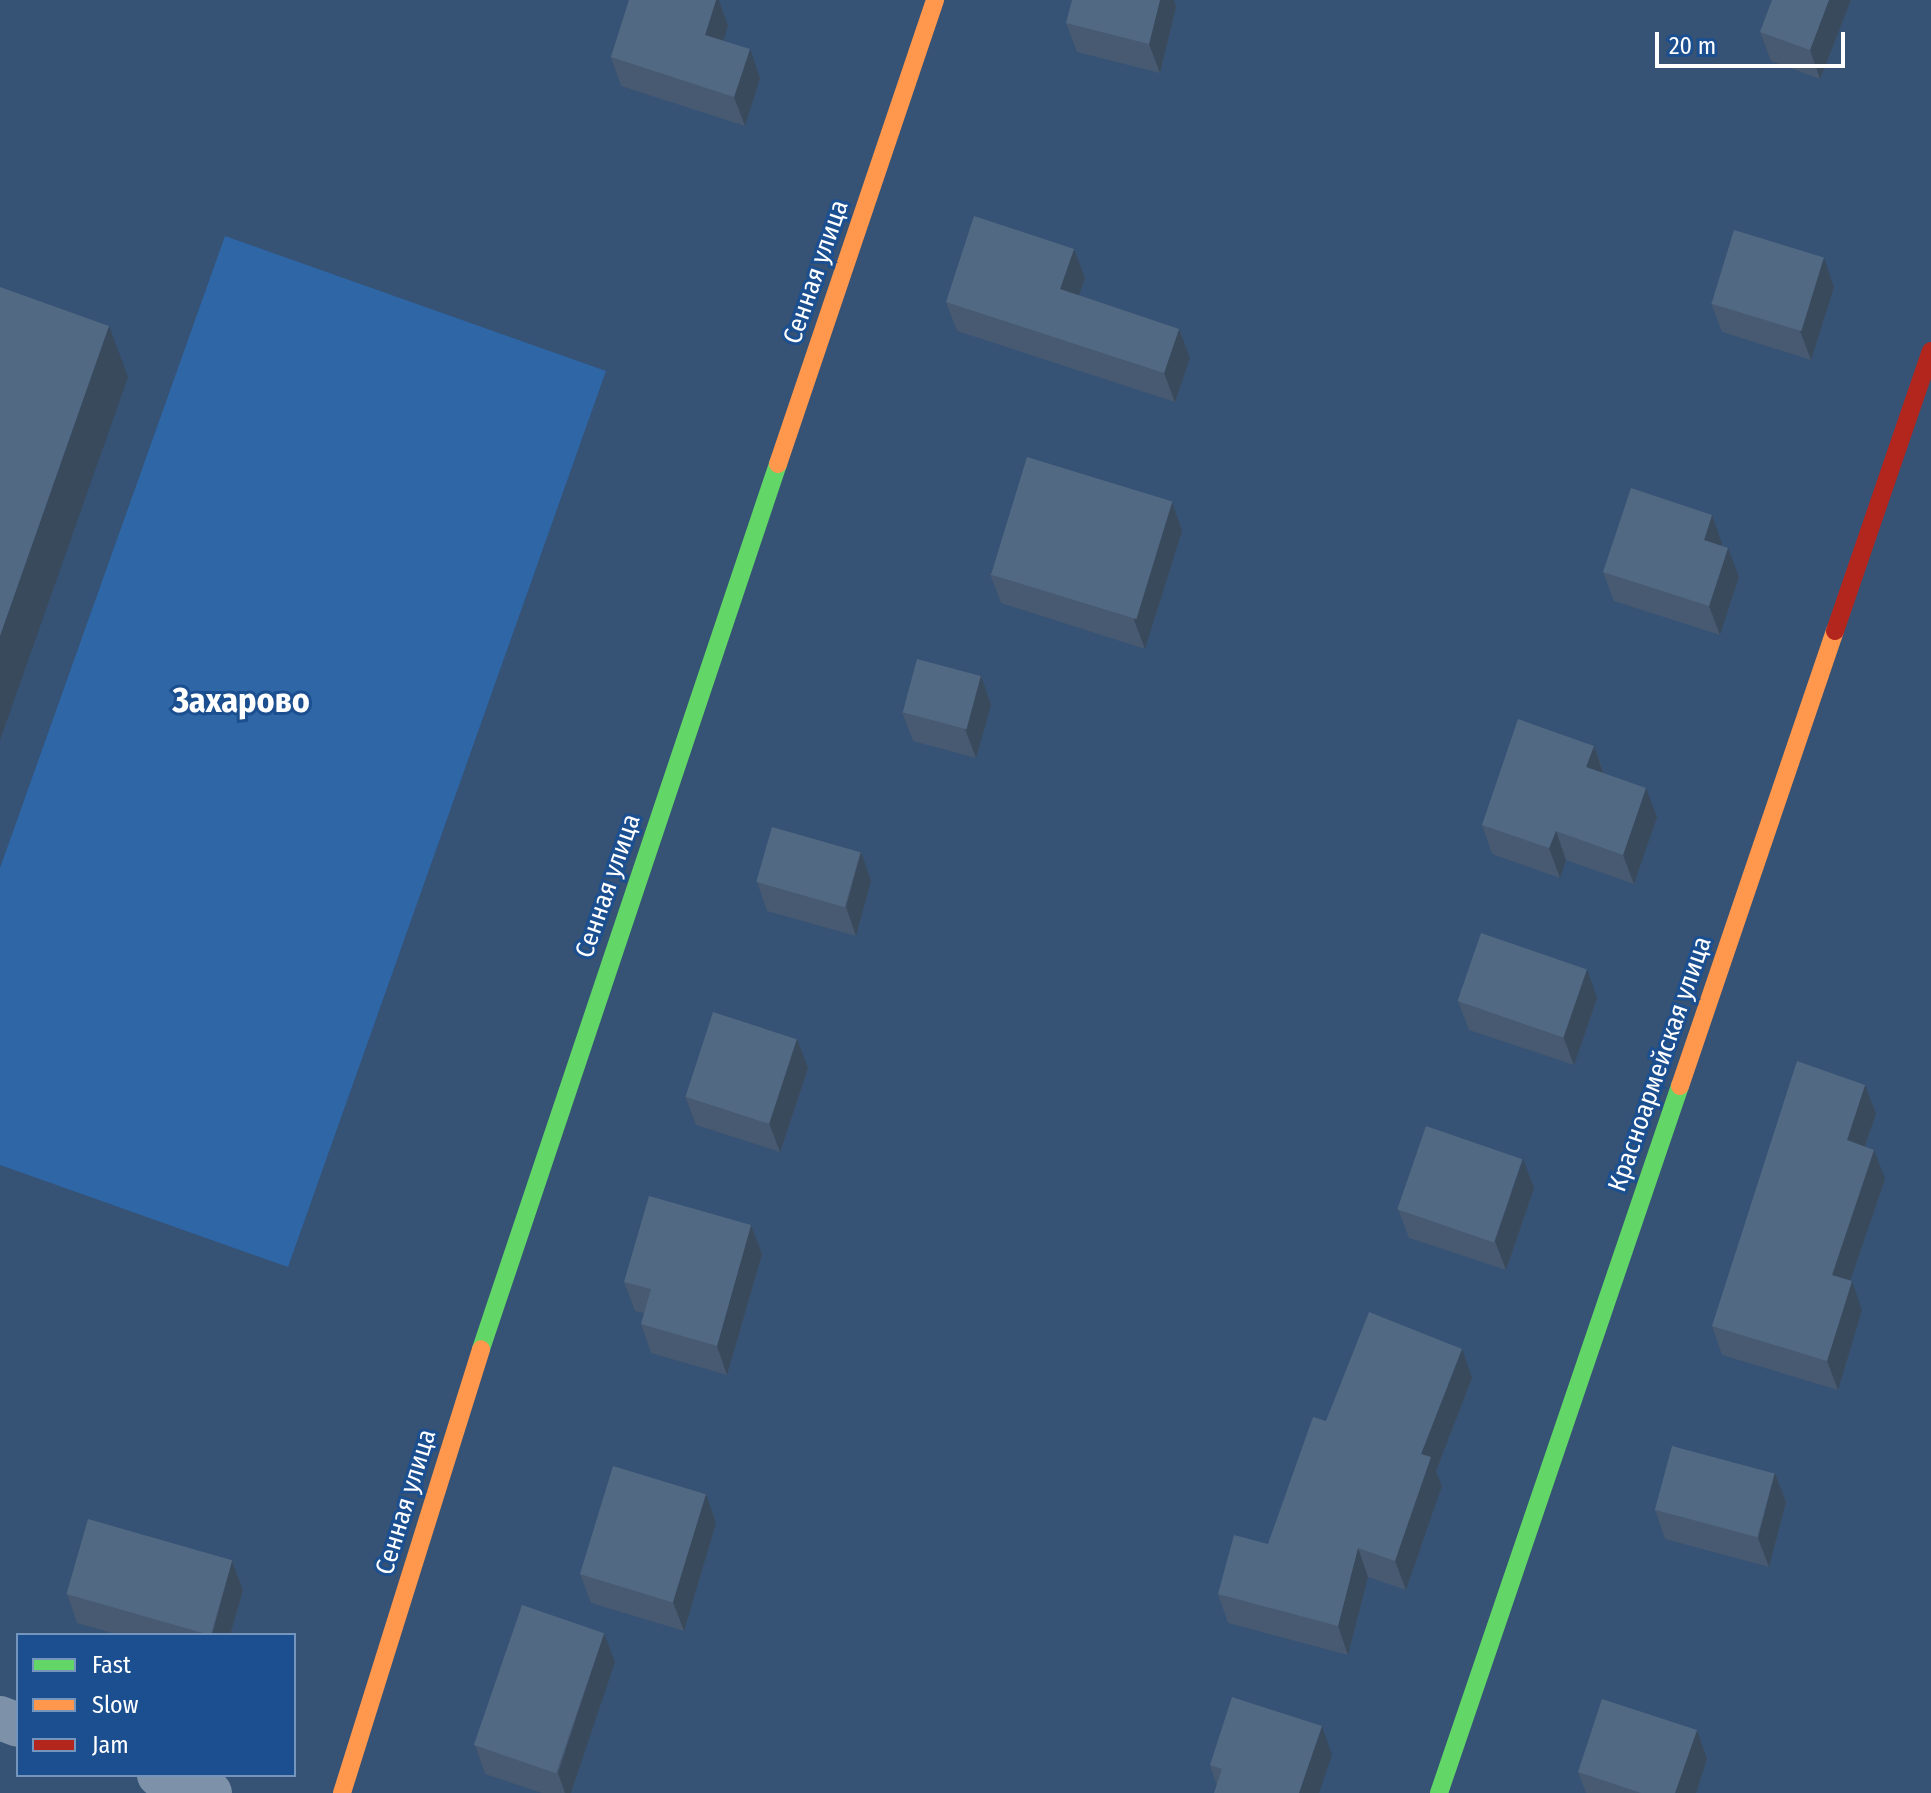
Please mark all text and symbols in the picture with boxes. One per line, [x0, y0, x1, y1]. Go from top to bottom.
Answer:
scale bar [1659, 16, 1849, 66]
text: 20 m [1669, 32, 1716, 60]
street label: Сенная улица [777, 196, 855, 348]
district label: Захарово [172, 681, 310, 721]
street label: Сенная улица [569, 810, 647, 962]
street label: Красноармейская улица [1602, 932, 1718, 1196]
street label: Сенная улица [369, 1426, 443, 1578]
legend [16, 1633, 296, 1777]
text: Fast [92, 1651, 131, 1679]
text: Slow [92, 1691, 138, 1719]
text: Jam [92, 1731, 129, 1759]

